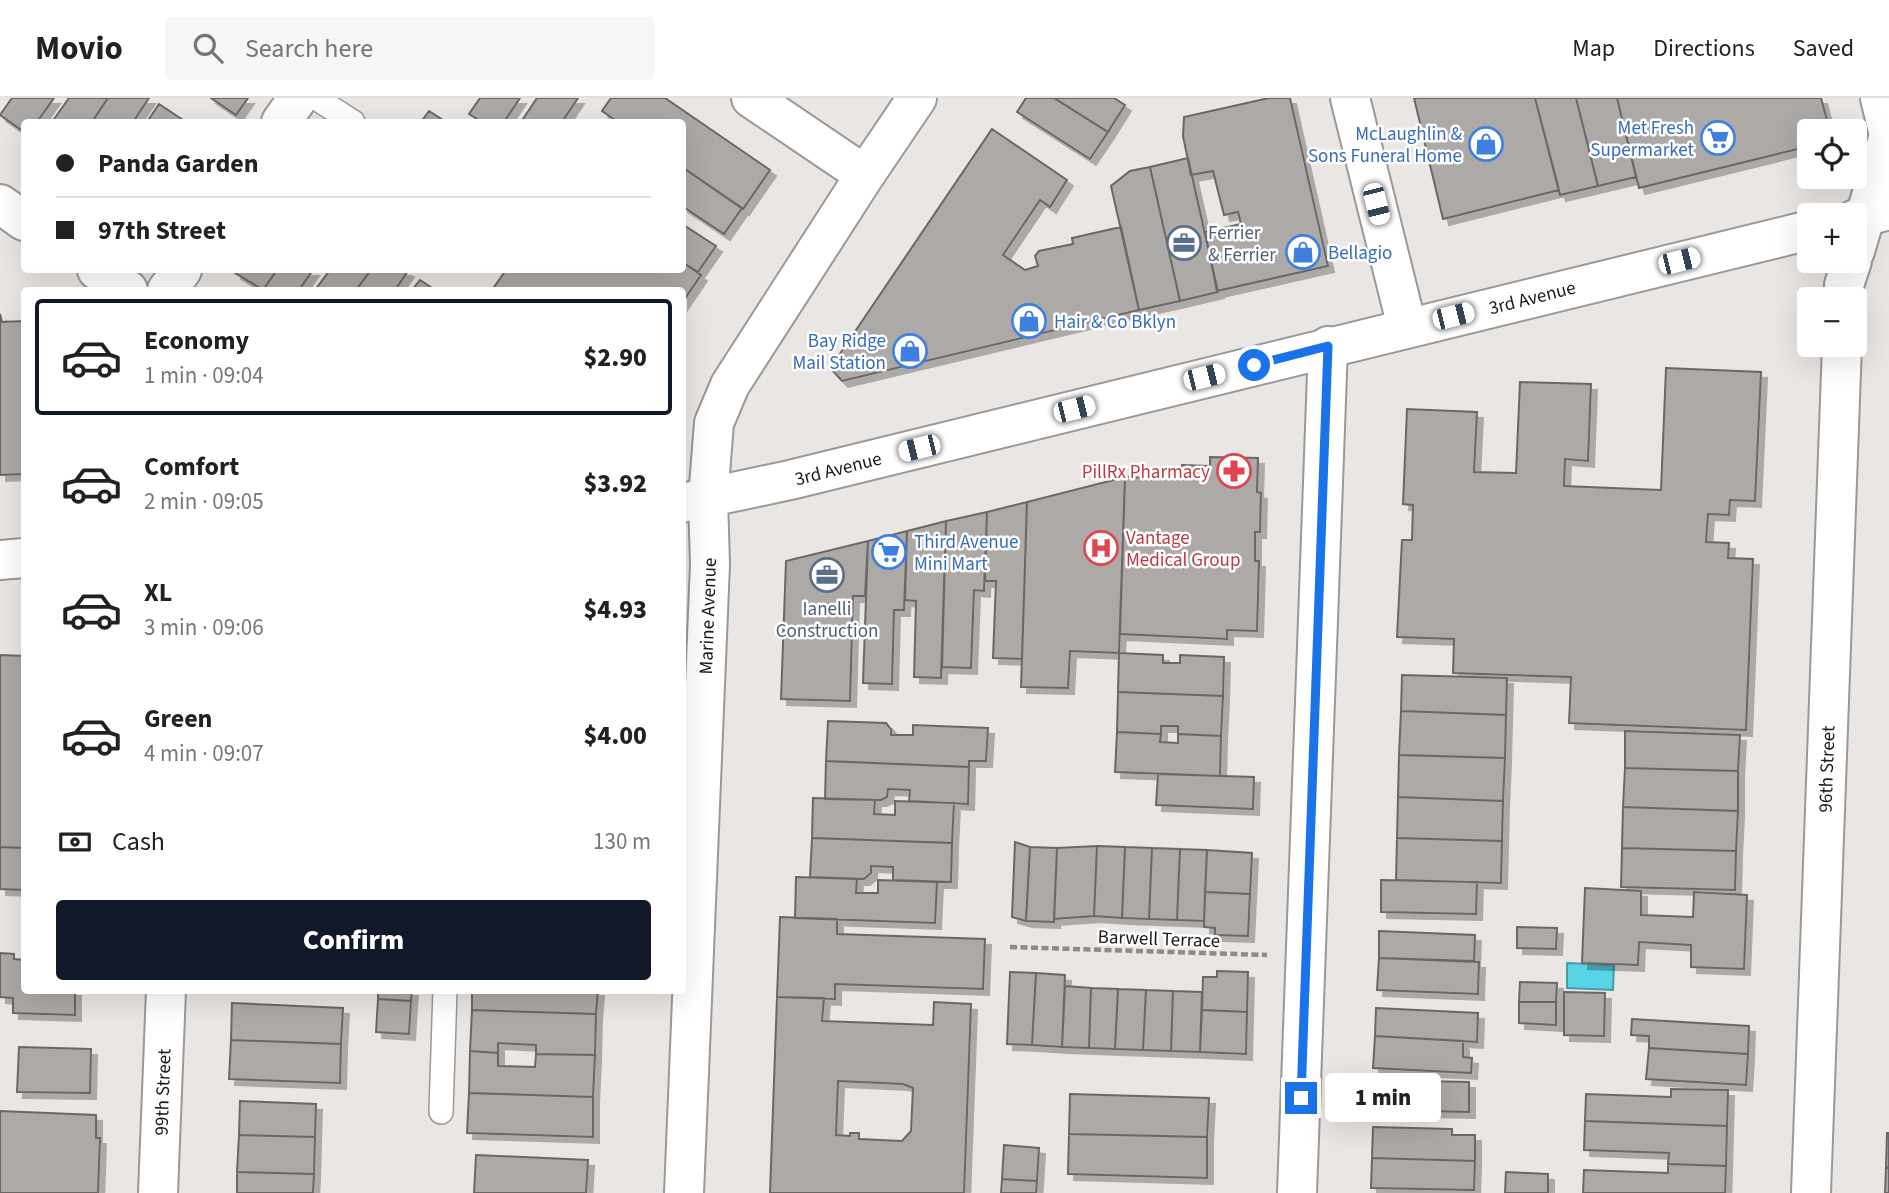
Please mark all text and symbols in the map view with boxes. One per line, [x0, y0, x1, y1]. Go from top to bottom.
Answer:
search box [165, 17, 655, 80]
text: Movio [35, 25, 123, 72]
icon: search [189, 29, 227, 67]
text: Search here [245, 30, 373, 67]
text: Map [1572, 31, 1615, 66]
text: Directions [1653, 31, 1755, 66]
text: Saved [1793, 31, 1854, 66]
place label: Met Fresh Supermarket [1590, 115, 1695, 164]
supermarket icon: Met Fresh Supermarket [1699, 119, 1737, 157]
map controls [1797, 119, 1867, 357]
button: locate [1797, 119, 1867, 189]
place label: McLaughlin & Sons Funeral Home [1308, 121, 1462, 170]
shop icon: McLaughlin & Sons Funeral Home [1467, 125, 1505, 163]
text: Panda Garden [98, 145, 259, 182]
car [1361, 181, 1392, 227]
button: + [1797, 203, 1867, 273]
text: 97th Street [98, 212, 226, 249]
place label: Ferrier & Ferrier [1208, 220, 1276, 269]
office icon: Ferrier & Ferrier [1165, 224, 1203, 262]
shop icon: Bellagio [1284, 233, 1322, 271]
place label: Bellagio [1328, 240, 1392, 267]
car [1657, 246, 1702, 276]
street label: 3rd Avenue [1486, 275, 1579, 322]
button: − [1797, 287, 1867, 357]
car [1431, 301, 1476, 331]
shop icon: Hair & Co Bklyn [1010, 302, 1048, 340]
place label: Hair & Co Bklyn [1054, 309, 1176, 336]
text: Economy [144, 322, 249, 359]
icon: car [60, 326, 123, 389]
place label: Bay Ridge Mail Station [792, 328, 886, 377]
shop icon: Bay Ridge Mail Station [891, 332, 929, 370]
text: $2.90 [583, 339, 647, 376]
route start [1238, 349, 1270, 381]
text: 1 min · 09:04 [144, 359, 264, 392]
car [1182, 362, 1227, 392]
car [1052, 394, 1097, 424]
car [897, 433, 942, 463]
street label: 3rd Avenue [792, 446, 885, 493]
text: Comfort [144, 448, 239, 485]
icon: car [60, 452, 123, 515]
pharmacy icon: PillRx Pharmacy [1215, 452, 1253, 490]
place label: PillRx Pharmacy [1082, 459, 1210, 486]
text: $3.92 [583, 465, 647, 502]
text: 2 min · 09:05 [144, 485, 264, 518]
place label: Vantage Medical Group [1126, 525, 1240, 574]
place label: Third Avenue Mini Mart [914, 529, 1019, 578]
hospital icon: Vantage Medical Group [1082, 529, 1120, 567]
supermarket icon: Third Avenue Mini Mart [870, 533, 908, 571]
office icon: Ianelli Construction [808, 556, 846, 594]
street label: Marine Avenue [693, 557, 724, 675]
text: XL [144, 574, 172, 611]
icon: car [60, 578, 123, 641]
text: $4.93 [583, 591, 647, 628]
place label: Ianelli Construction [776, 596, 878, 645]
text: 3 min · 09:06 [144, 611, 264, 644]
text: Green [144, 700, 212, 737]
icon: car [60, 704, 123, 767]
text: $4.00 [583, 717, 647, 754]
street label: 96th Street [1812, 725, 1843, 813]
text: 4 min · 09:07 [144, 737, 264, 770]
icon: cash [56, 823, 94, 861]
text: Cash [112, 823, 165, 860]
text: 130 m [593, 825, 651, 858]
button: Confirm [56, 900, 651, 980]
street label: Barwell Terrace [1097, 924, 1221, 955]
street label: 99th Street [148, 1048, 179, 1136]
callout: 1 min [1326, 1074, 1441, 1122]
text: 1 min [1355, 1081, 1411, 1114]
route end [1285, 1082, 1317, 1114]

